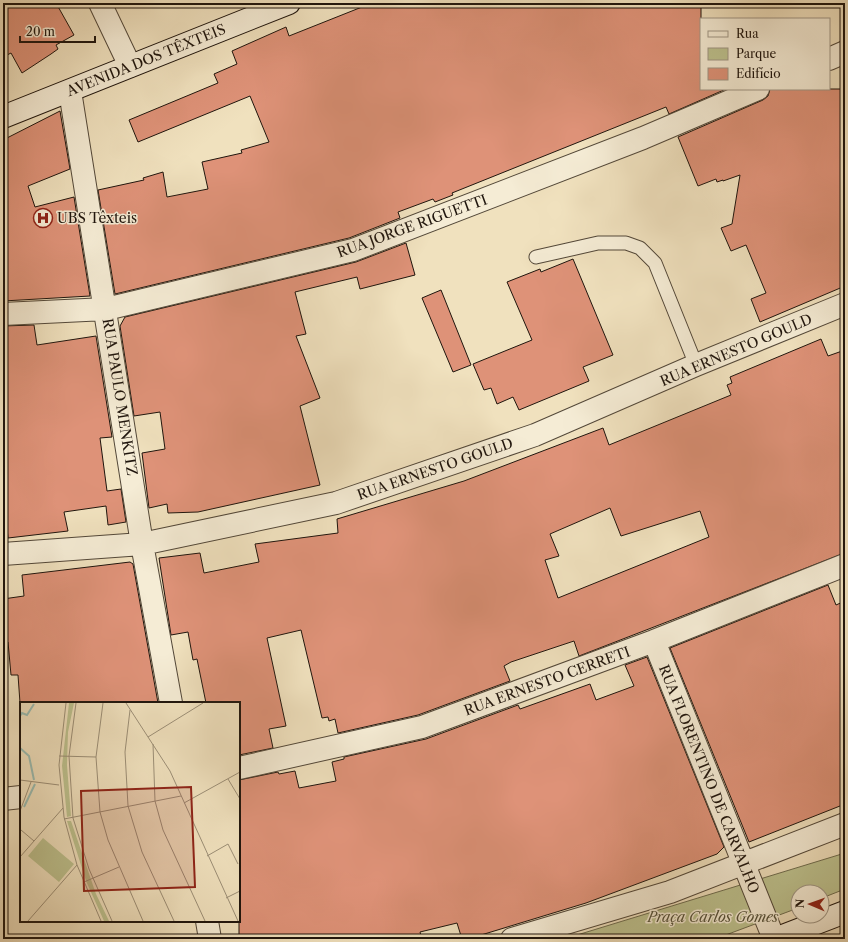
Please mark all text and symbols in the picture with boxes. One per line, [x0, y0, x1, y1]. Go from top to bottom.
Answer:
scale bar [20, 18, 95, 44]
legend [700, 18, 830, 90]
street label: AVENIDA DOS TÊXTEIS [63, 20, 228, 101]
text: 20 m [26, 24, 55, 39]
text: Rua [736, 26, 759, 41]
text: Parque [736, 46, 777, 61]
text: Edifício [736, 66, 781, 81]
street label: RUA JORGE RIGUETTI [334, 190, 490, 262]
hospital icon: UBS Têxteis [32, 207, 54, 229]
place label: UBS Têxteis [57, 209, 137, 227]
street label: RUA ERNESTO GOULD [657, 310, 815, 390]
street label: RUA PAULO MENKITZ [99, 317, 141, 477]
street label: RUA ERNESTO GOULD [355, 434, 515, 504]
street label: RUA ERNESTO CERRETI [461, 643, 633, 719]
street label: RUA FLORENTINO DE CARVALHO [655, 662, 763, 896]
inset map [20, 702, 240, 922]
north arrow [790, 884, 830, 924]
text: N [793, 898, 807, 909]
park label: Praça Carlos Gomes [647, 908, 779, 926]

